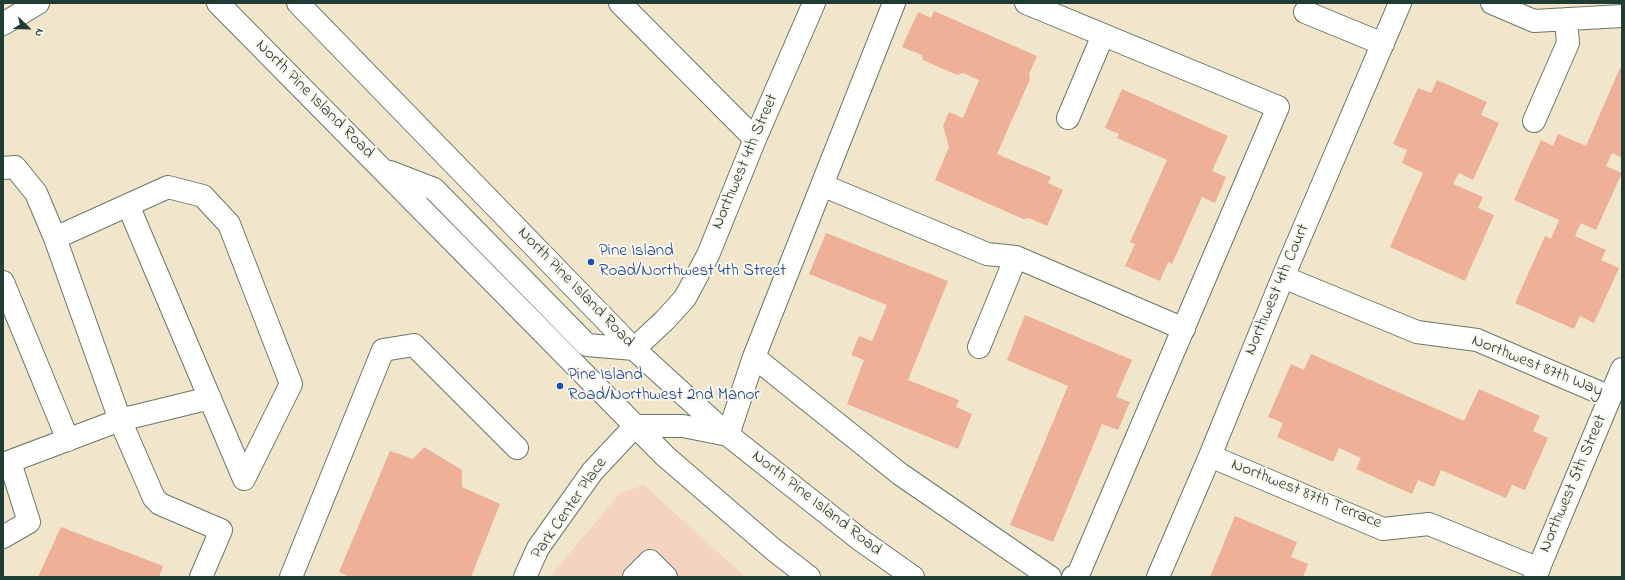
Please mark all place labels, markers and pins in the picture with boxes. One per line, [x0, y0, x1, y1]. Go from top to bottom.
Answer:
place label: Pine Island Road/Northwest 4th Street [599, 242, 786, 282]
marker: Pine Island Road/Northwest 4th Street [586, 257, 596, 267]
place label: Pine Island Road/Northwest 2nd Manor [568, 366, 760, 406]
marker: Pine Island Road/Northwest 2nd Manor [555, 381, 565, 391]

